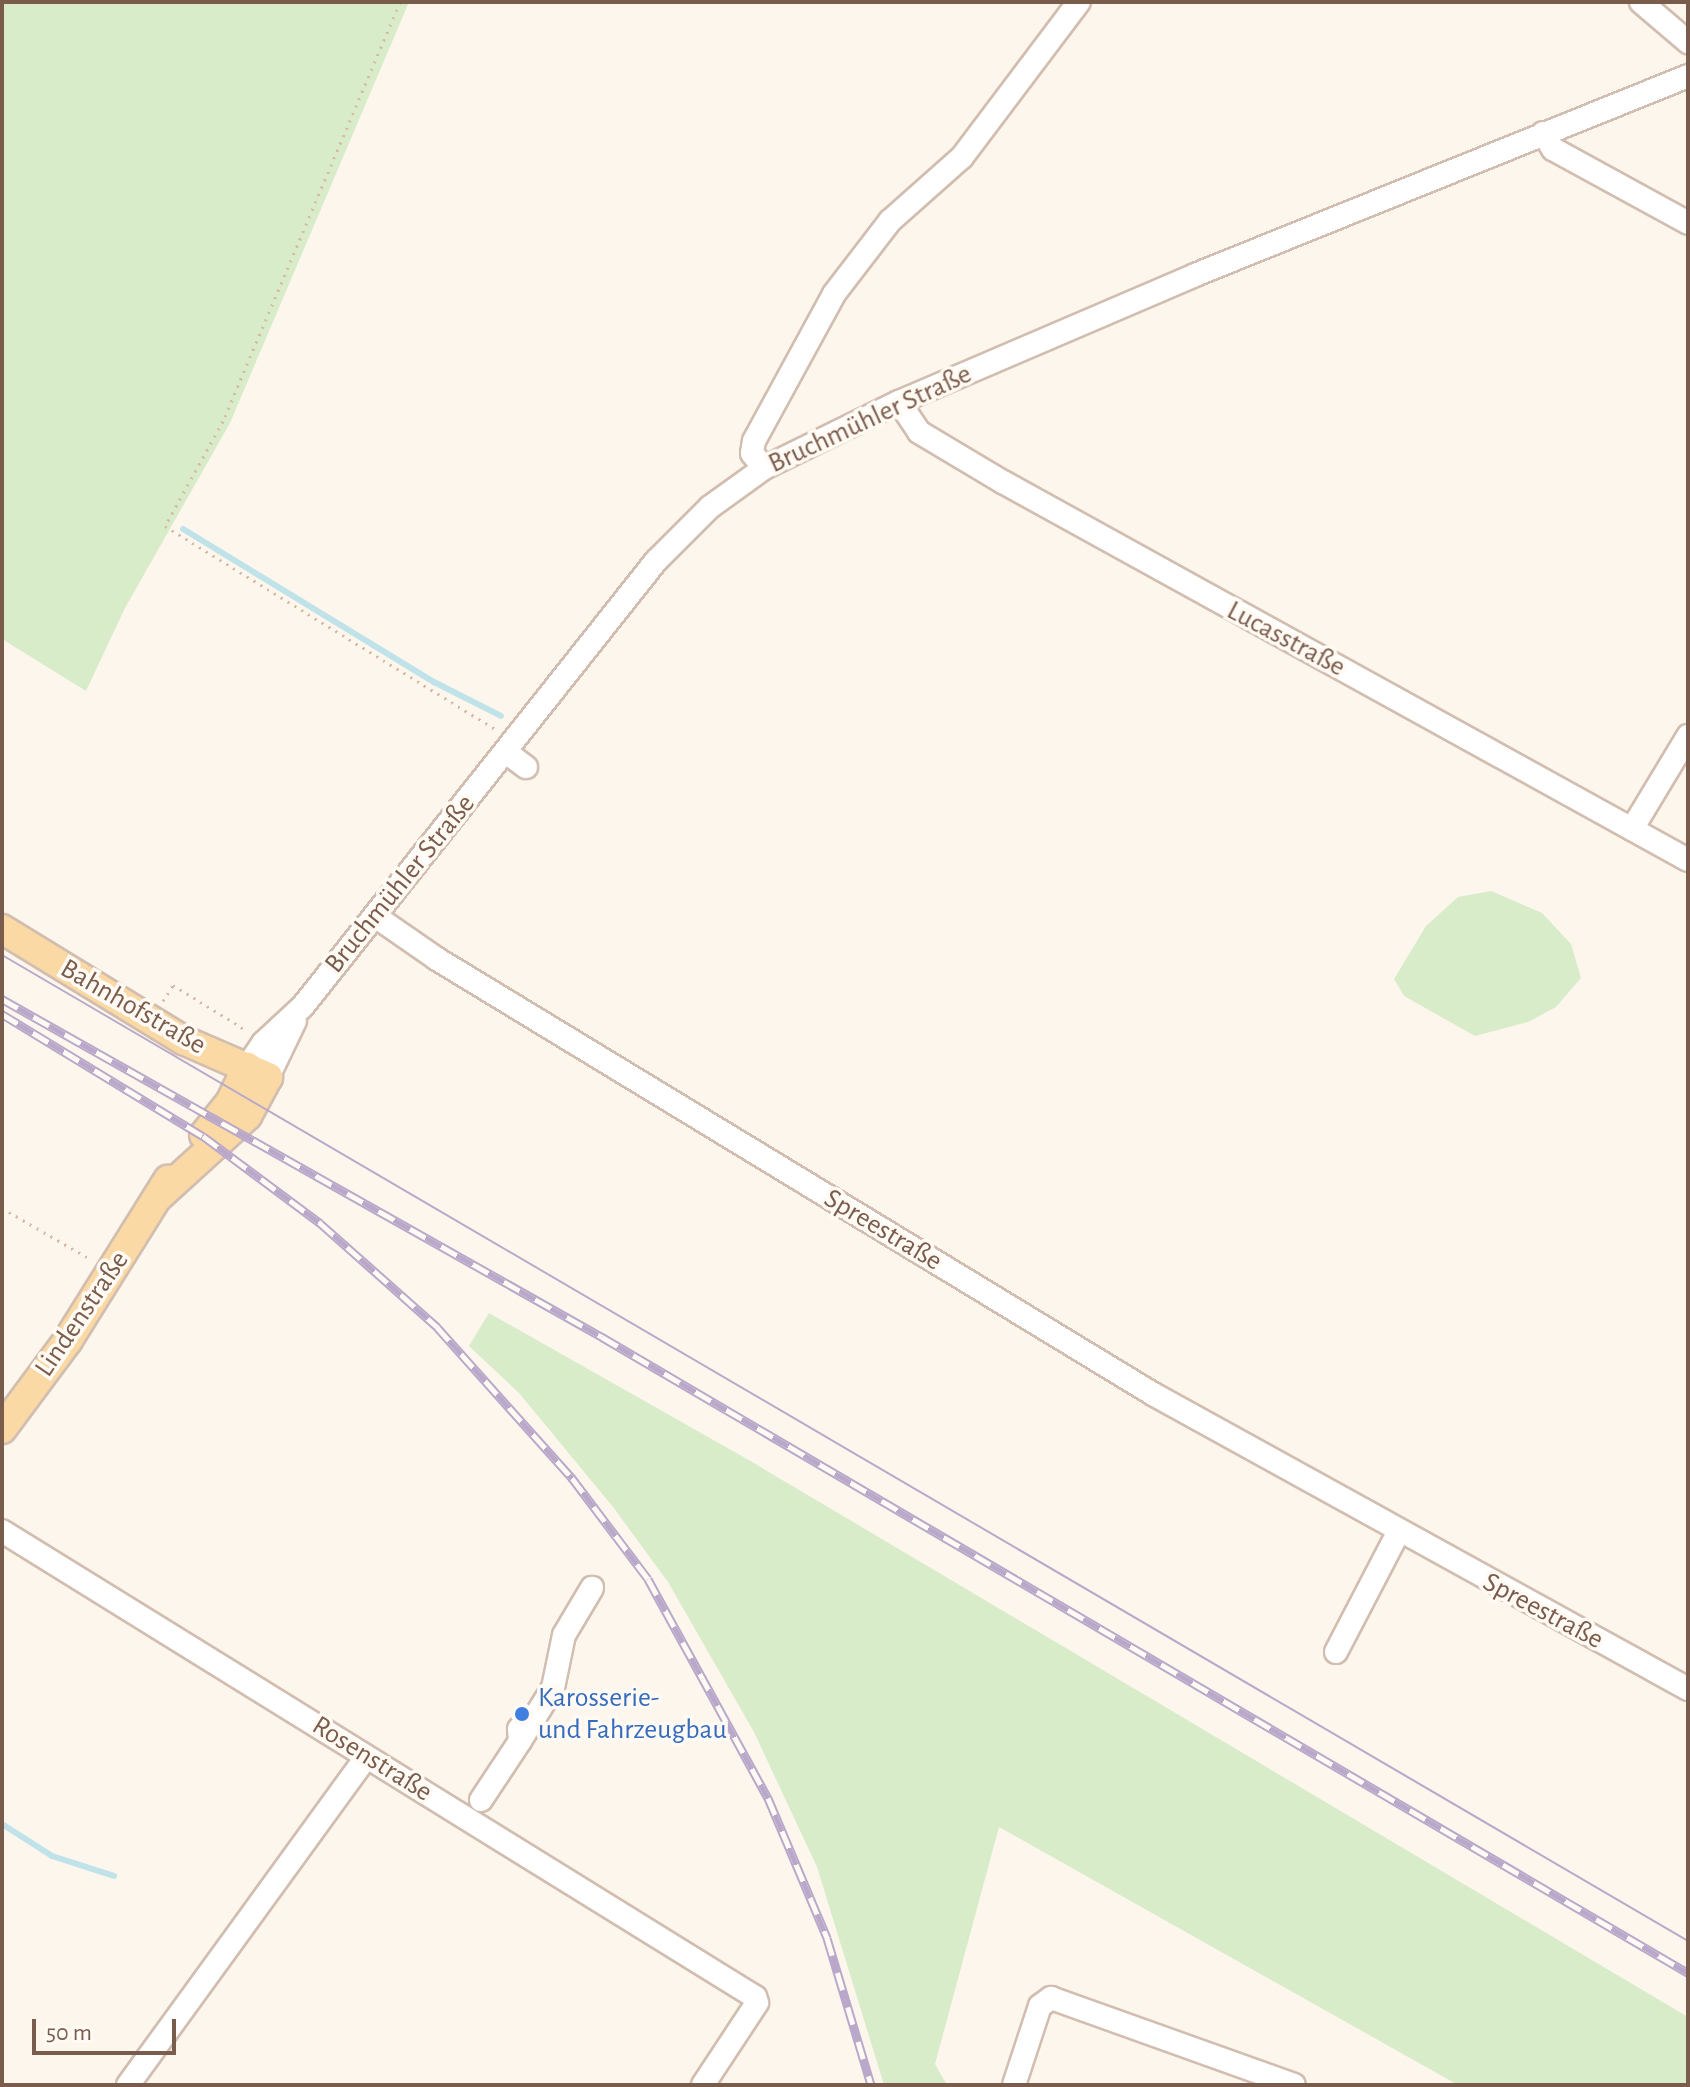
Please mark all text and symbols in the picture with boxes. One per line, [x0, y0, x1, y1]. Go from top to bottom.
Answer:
street label: Bruchmühler Straße [763, 357, 977, 481]
street label: Lucasstraße [1221, 594, 1351, 684]
street label: Bruchmühler Straße [318, 788, 482, 980]
street label: Bahnhofstraße [54, 952, 212, 1062]
street label: Spreestraße [818, 1182, 948, 1278]
street label: Lindenstraße [28, 1245, 136, 1383]
street label: Spreestraße [1477, 1565, 1609, 1657]
place label: Karosserie- und Fahrzeugbau [538, 1681, 727, 1747]
marker: Karosserie- und Fahrzeugbau [513, 1705, 531, 1723]
street label: Rosenstraße [306, 1709, 438, 1809]
scale bar [36, 2003, 180, 2053]
text: 50 m [46, 2021, 92, 2045]

